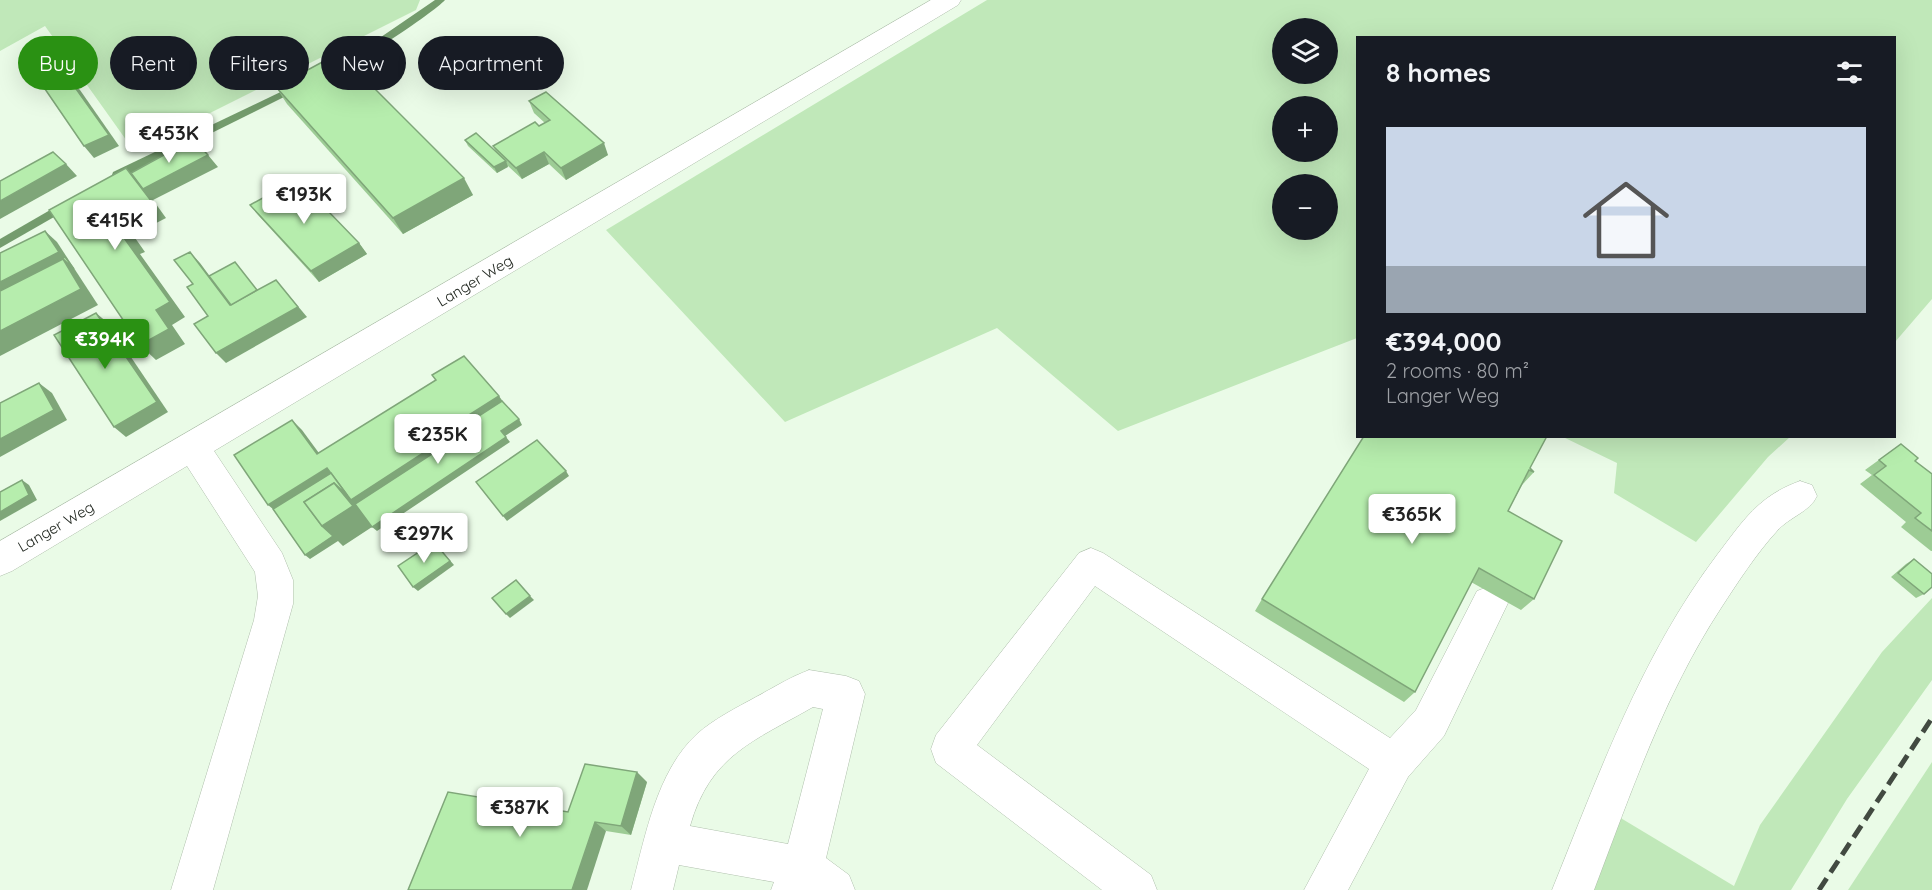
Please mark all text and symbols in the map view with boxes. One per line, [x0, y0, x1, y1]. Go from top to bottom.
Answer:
map controls [1272, 18, 1338, 240]
button: layers [1272, 18, 1338, 84]
chip: Buy [18, 36, 98, 90]
chip: Rent [110, 36, 197, 90]
chip: Filters [209, 36, 309, 90]
chip: New [321, 36, 406, 90]
chip: Apartment [418, 36, 564, 90]
text: 8 homes [1386, 56, 1491, 89]
icon: filters [1833, 56, 1866, 89]
button: + [1272, 96, 1338, 162]
pin: €453K [127, 113, 211, 164]
text: €453K [139, 120, 199, 145]
icon: home [1572, 166, 1680, 274]
pin: €193K [262, 174, 346, 225]
button: − [1272, 174, 1338, 240]
text: €193K [276, 181, 332, 206]
pin: €415K [73, 200, 157, 251]
text: €415K [87, 207, 143, 232]
street label: Langer Weg [433, 250, 516, 311]
pin: €394K [63, 319, 147, 370]
text: €394,000 [1386, 325, 1501, 358]
text: €394K [75, 326, 135, 351]
text: 2 rooms · 80 m² [1386, 358, 1529, 383]
text: Langer Weg [1386, 383, 1500, 408]
pin: €235K [396, 414, 480, 465]
text: €235K [408, 421, 468, 446]
pin: €365K [1370, 494, 1454, 545]
street label: Langer Weg [14, 497, 97, 556]
text: €365K [1383, 501, 1441, 526]
pin: €297K [382, 513, 466, 564]
text: €297K [395, 520, 453, 545]
pin: €387K [478, 787, 562, 838]
text: €387K [491, 794, 549, 819]

